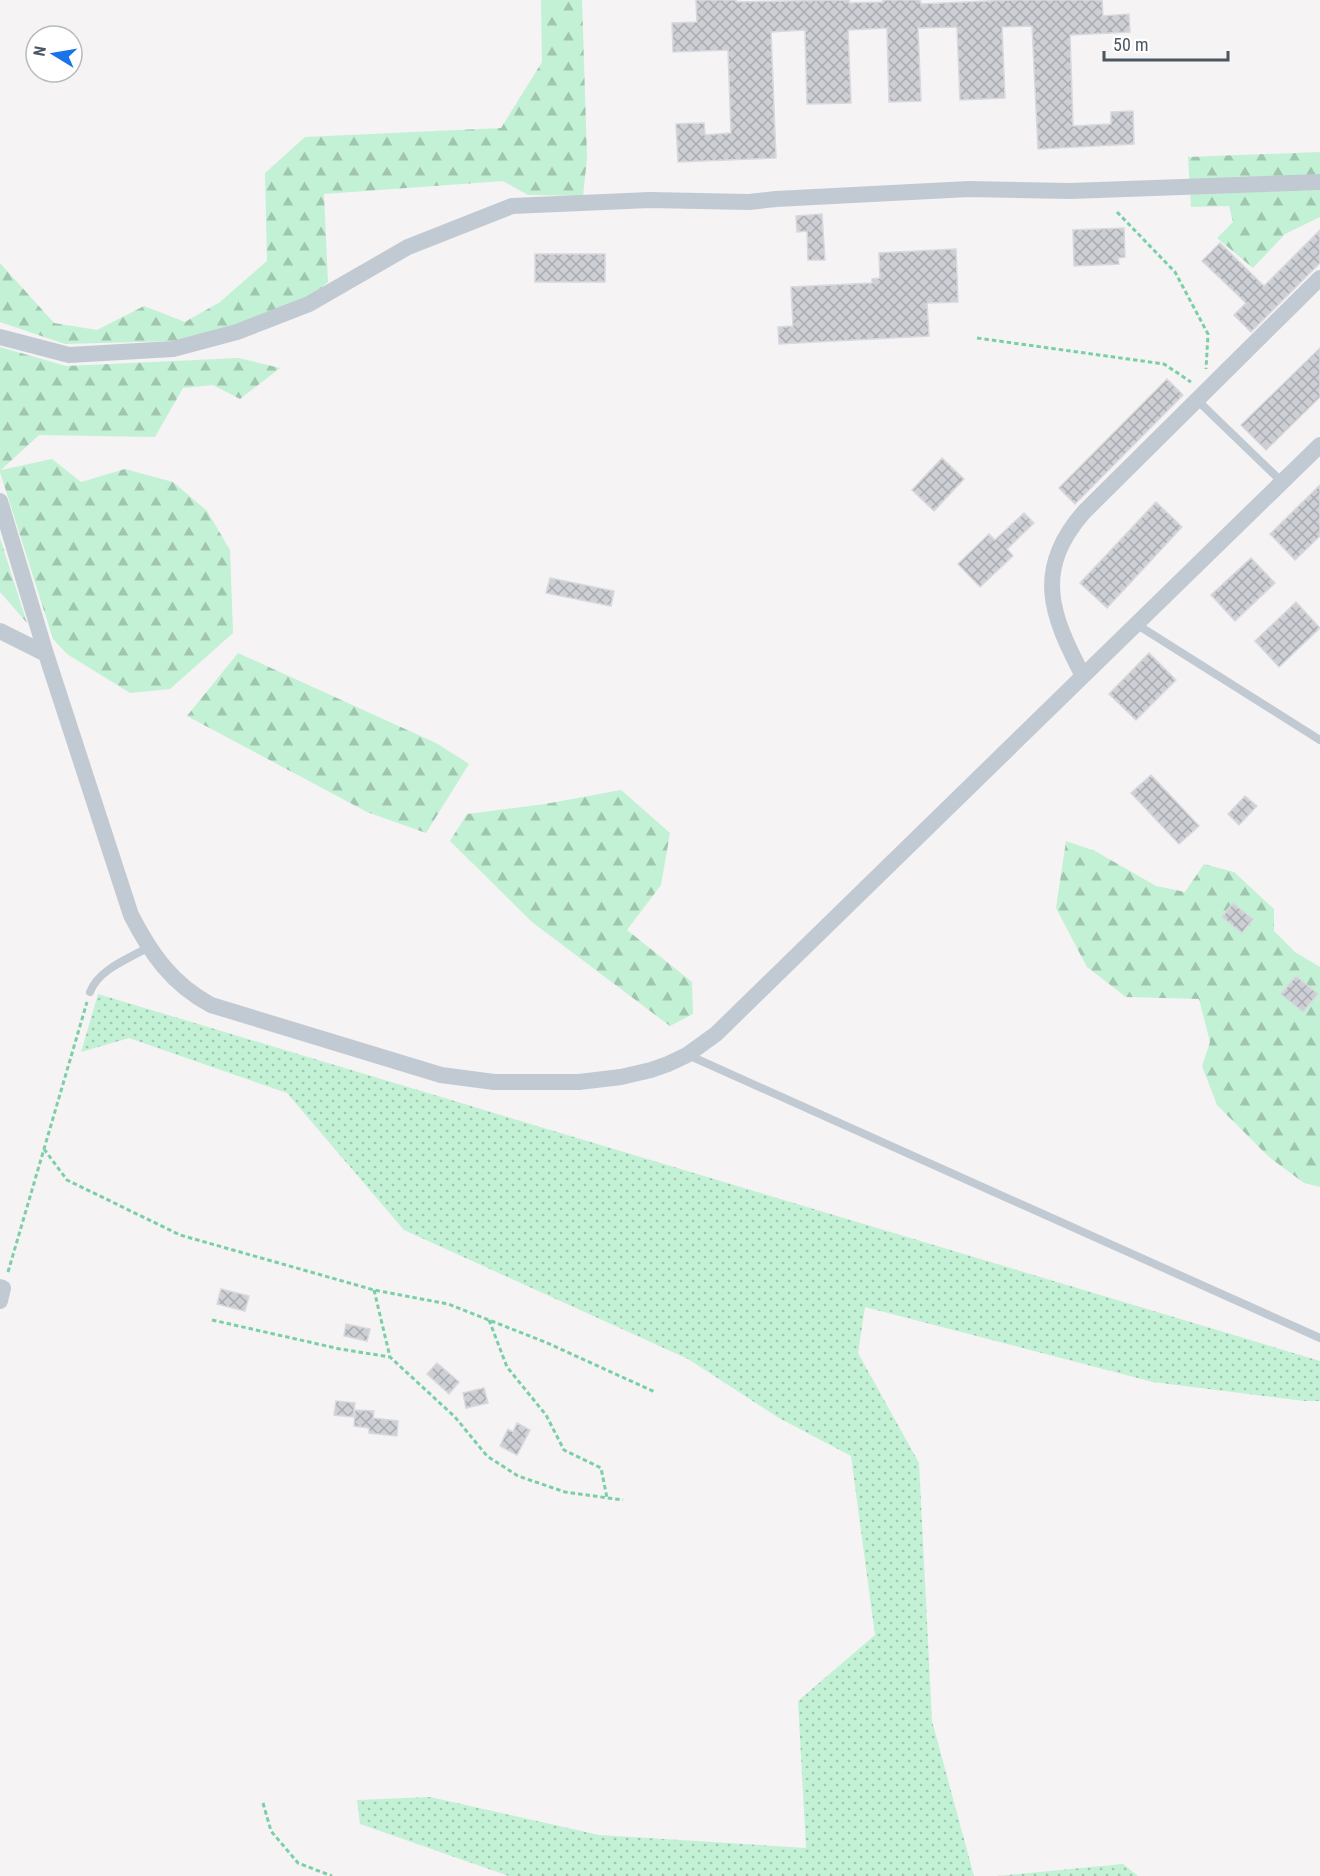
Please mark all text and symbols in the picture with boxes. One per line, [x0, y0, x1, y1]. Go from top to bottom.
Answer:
north arrow [24, 24, 84, 84]
scale bar [1104, 24, 1228, 62]
text: 50 m [1113, 34, 1148, 55]
text: N [30, 45, 50, 58]

